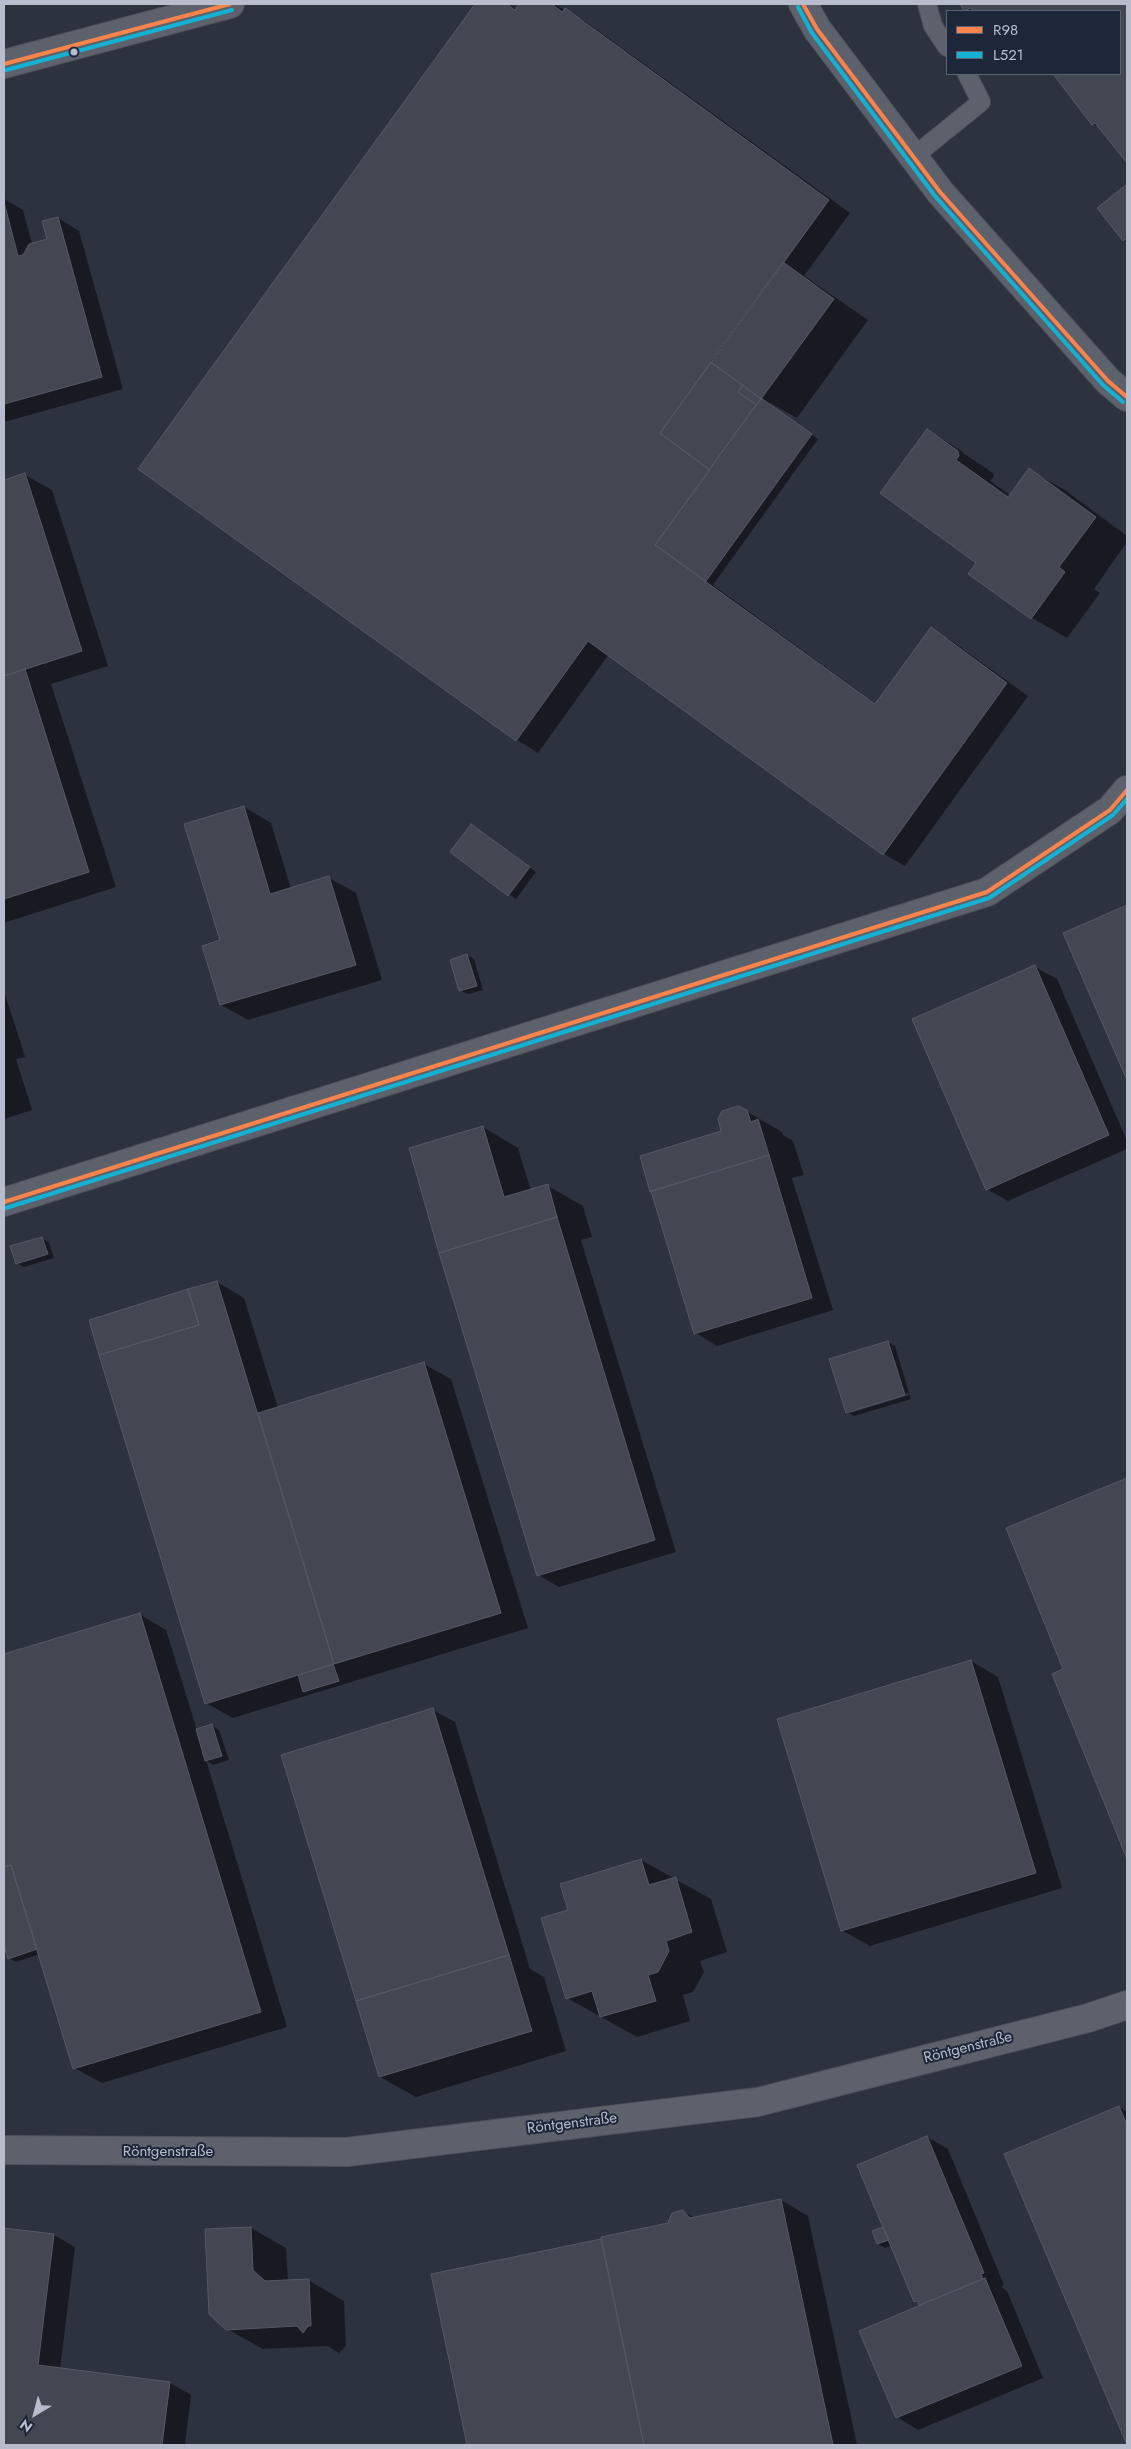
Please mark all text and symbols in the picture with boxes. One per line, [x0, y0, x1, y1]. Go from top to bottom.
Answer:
legend [946, 10, 1121, 75]
text: R98 [993, 19, 1018, 41]
text: L521 [993, 44, 1024, 66]
unlabelled marker [69, 47, 79, 57]
street label: Röntgenstraße [922, 2028, 1014, 2068]
street label: Röntgenstraße [526, 2110, 618, 2138]
street label: Röntgenstraße [123, 2143, 213, 2161]
north arrow [10, 2389, 60, 2439]
text: N [16, 2415, 36, 2437]

